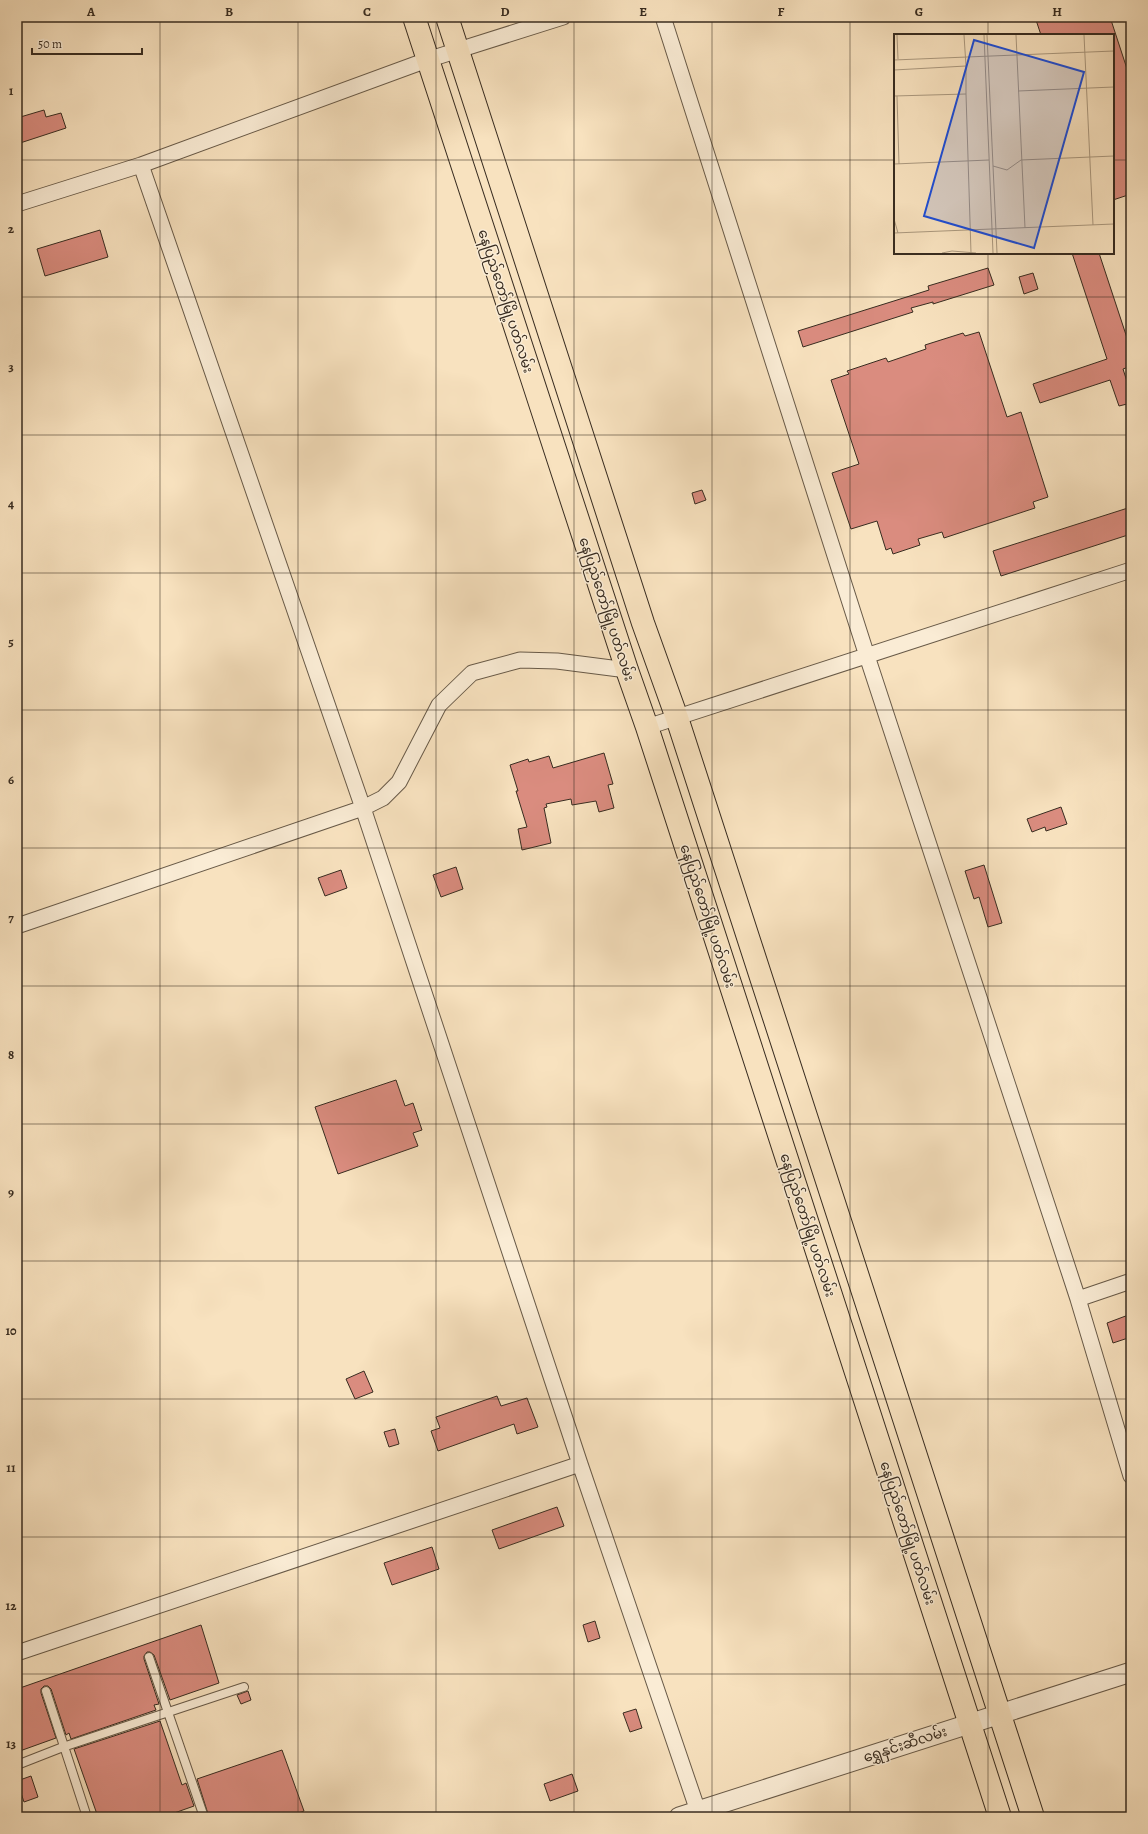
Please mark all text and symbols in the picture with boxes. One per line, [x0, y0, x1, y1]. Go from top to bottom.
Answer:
text: A [86, 3, 96, 20]
text: B [225, 3, 233, 20]
text: C [363, 3, 371, 20]
text: D [500, 3, 510, 20]
text: E [639, 3, 647, 20]
text: F [778, 3, 785, 20]
text: G [915, 3, 923, 20]
text: H [1052, 3, 1062, 20]
scale bar [32, 30, 142, 56]
inset map [894, 34, 1114, 254]
text: 50 m [38, 36, 62, 52]
text: 1 [9, 82, 14, 99]
text: 2 [8, 220, 15, 237]
street label: နေပြည်တော်မြို့ပတ်လမ်း [471, 227, 539, 376]
text: 3 [8, 358, 14, 375]
text: 4 [8, 495, 14, 512]
street label: နေပြည်တော်မြို့ပတ်လမ်း [572, 535, 640, 684]
text: 5 [8, 633, 14, 650]
text: 6 [8, 771, 14, 788]
street label: နေပြည်တော်မြို့ပတ်လမ်း [673, 842, 741, 991]
text: 7 [8, 909, 14, 926]
text: 8 [8, 1046, 14, 1063]
street label: နေပြည်တော်မြို့ပတ်လမ်း [773, 1151, 841, 1300]
text: 9 [8, 1184, 14, 1201]
text: 10 [5, 1322, 17, 1339]
text: 11 [6, 1459, 16, 1476]
street label: နေပြည်တော်မြို့ပတ်လမ်း [873, 1459, 941, 1608]
text: 12 [6, 1597, 17, 1614]
street label: ရွှေနှင်းဆီလမ်း [861, 1721, 950, 1769]
text: 13 [6, 1735, 17, 1752]

